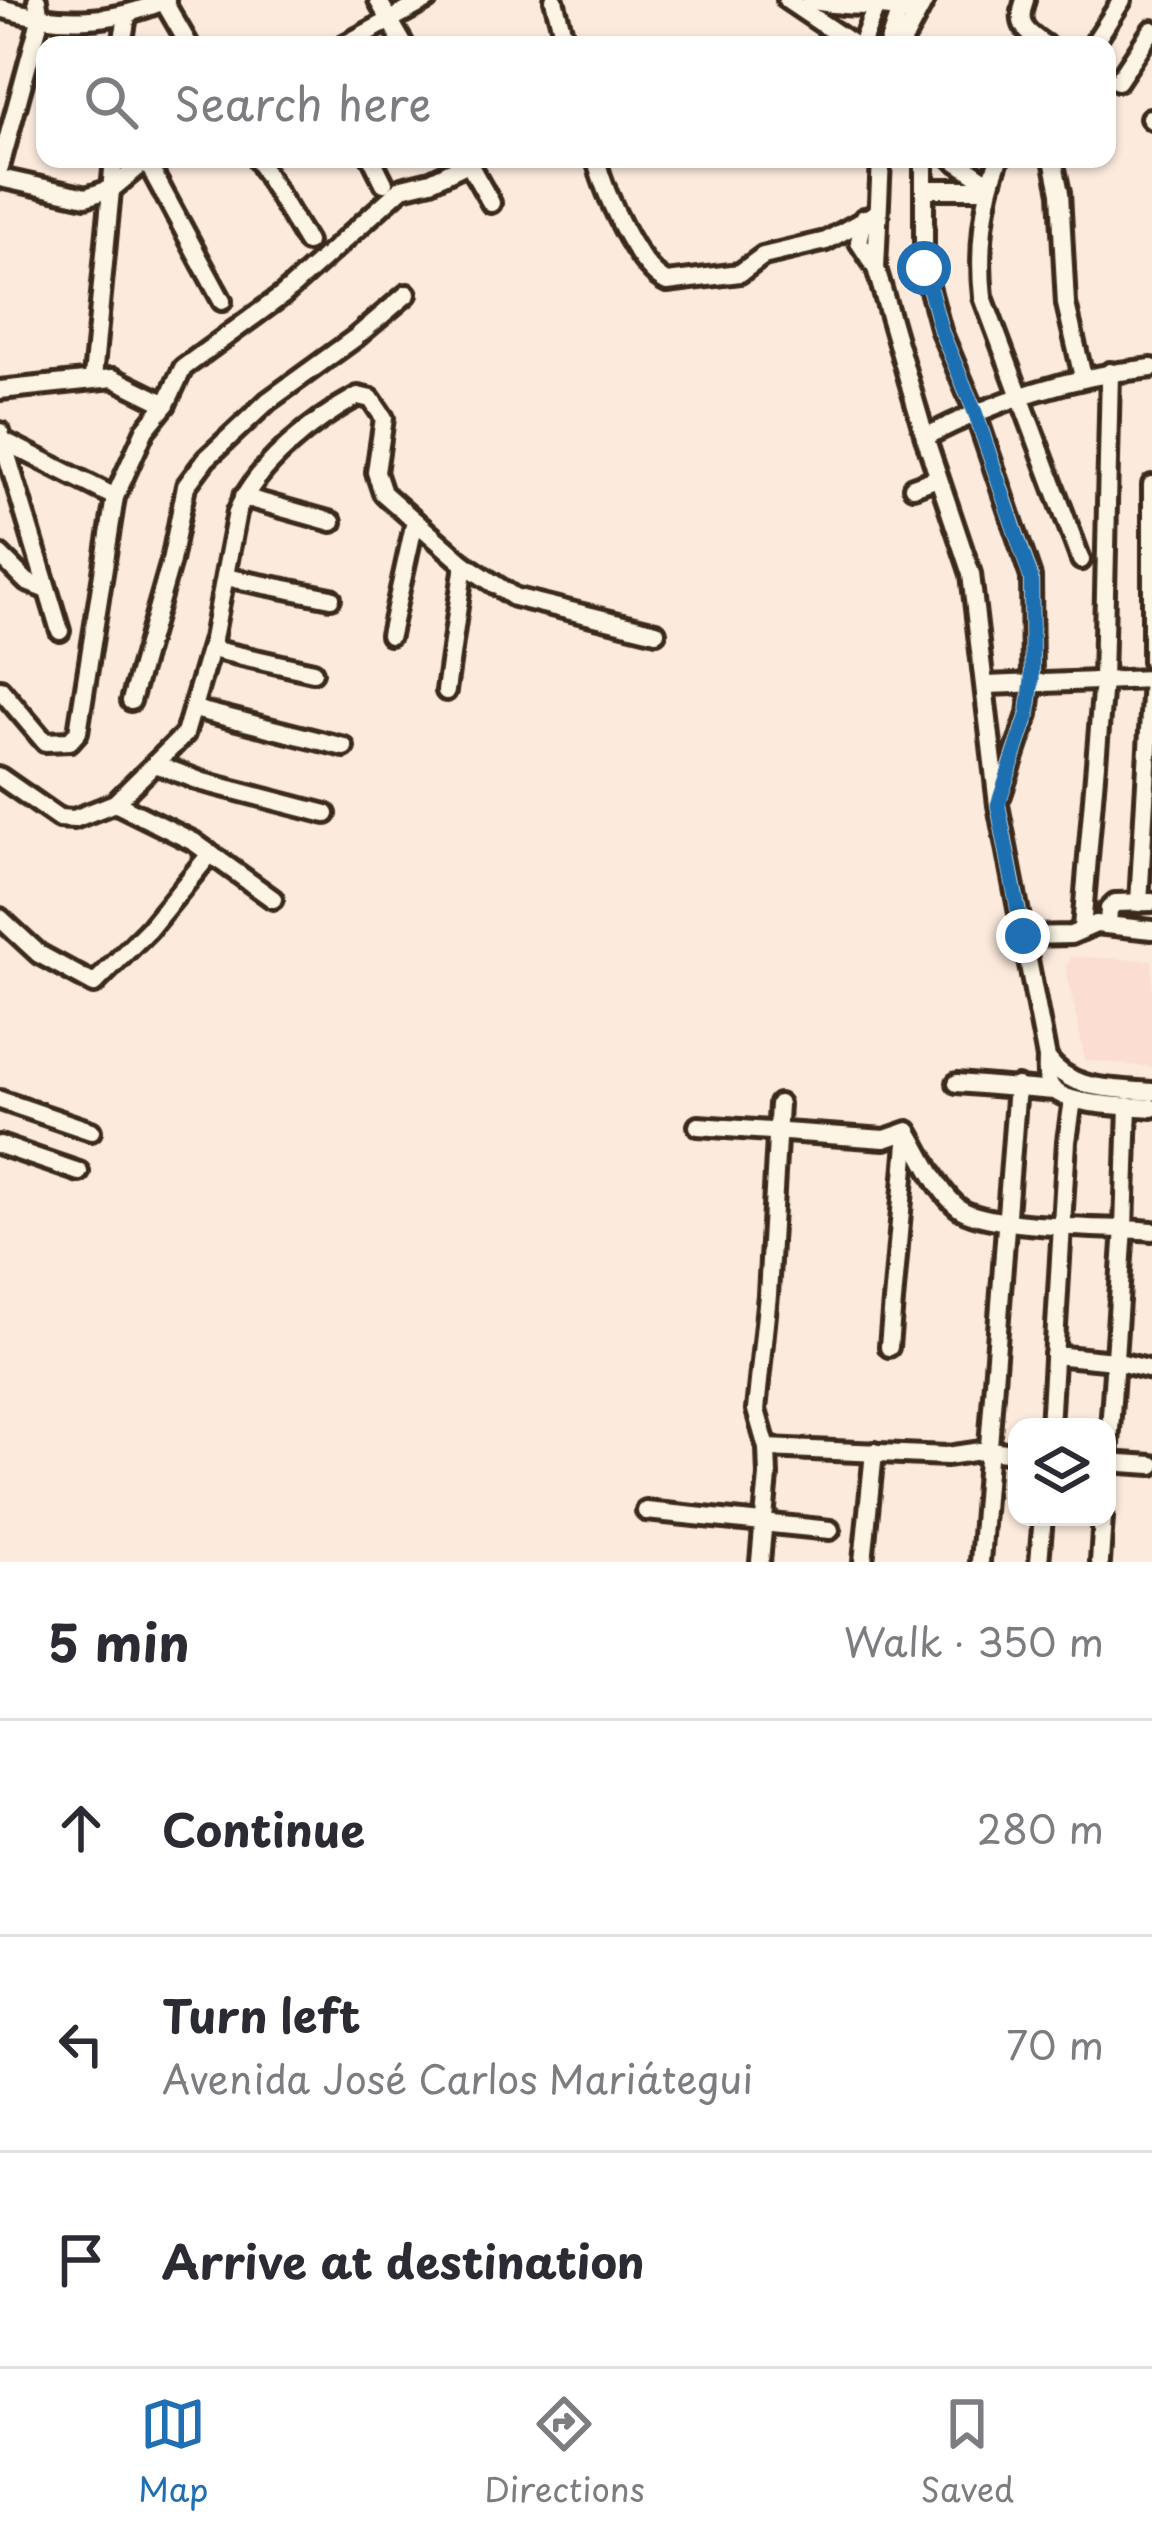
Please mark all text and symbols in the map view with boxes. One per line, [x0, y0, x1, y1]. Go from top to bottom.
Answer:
search box [36, 36, 1116, 168]
text: Search here [174, 68, 431, 136]
icon: search [78, 69, 144, 135]
route start [897, 241, 951, 295]
route end [996, 909, 1050, 963]
map controls [1008, 1418, 1116, 1526]
button: layers [1008, 1418, 1116, 1526]
text: 5 min [48, 1602, 190, 1679]
text: Walk · 350 m [844, 1611, 1104, 1670]
text: Continue [162, 1794, 365, 1862]
icon: ahead [48, 1795, 114, 1861]
text: 280 m [977, 1798, 1104, 1857]
text: Turn left [162, 1980, 361, 2048]
icon: left [48, 2011, 114, 2077]
text: 70 m [1006, 2014, 1104, 2073]
text: Avenida José Carlos Mariátegui [162, 2048, 753, 2107]
text: Arrive at destination [162, 2226, 645, 2294]
icon: arrive [48, 2227, 114, 2293]
tab: Map [138, 2391, 208, 2513]
tab: Directions [484, 2391, 645, 2513]
tab: Saved [920, 2391, 1014, 2513]

